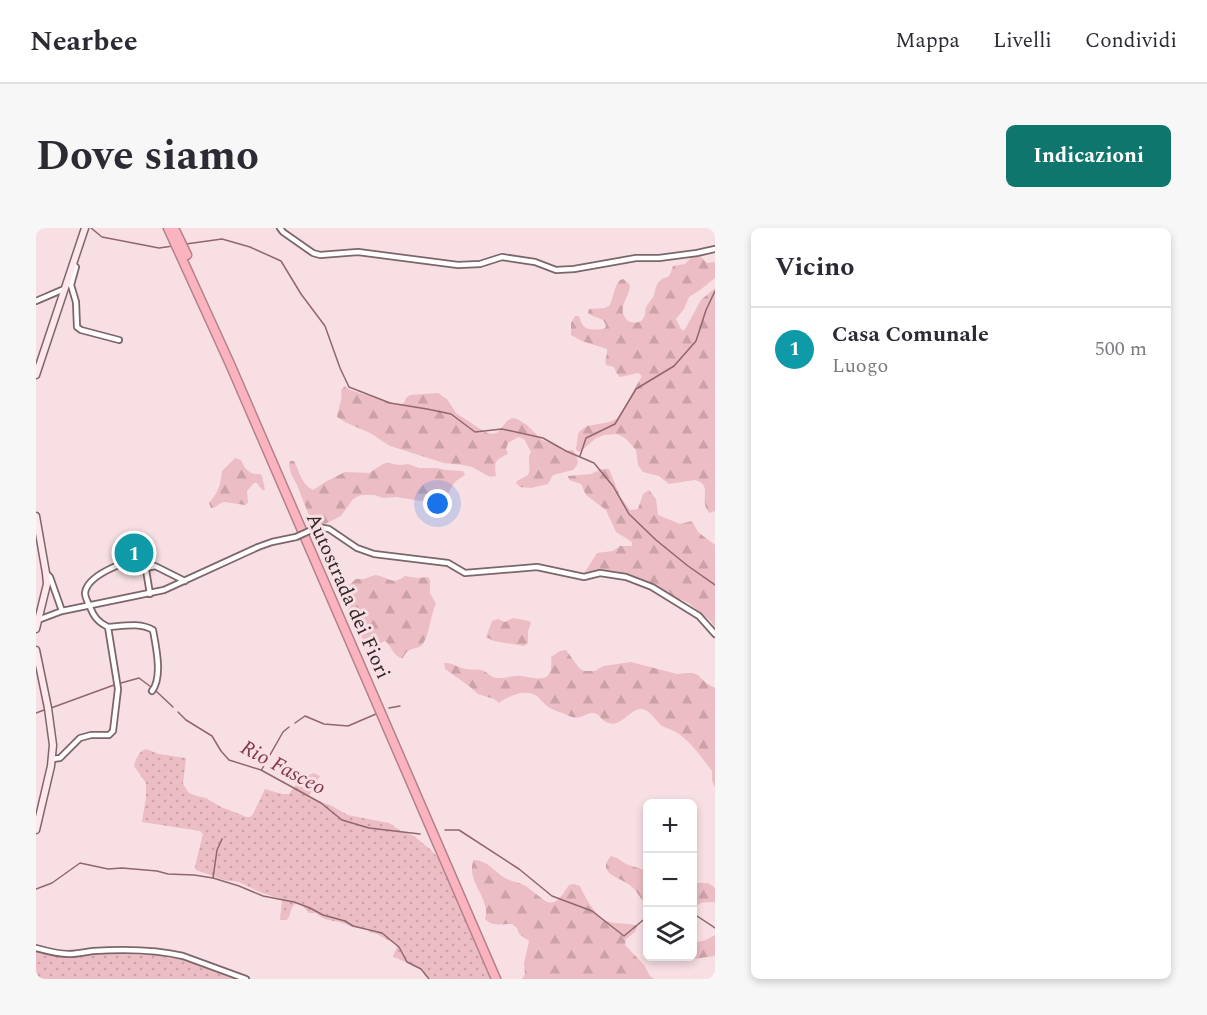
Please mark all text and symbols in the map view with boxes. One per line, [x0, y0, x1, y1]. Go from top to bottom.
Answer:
text: Nearbee [30, 20, 138, 63]
text: Mappa [895, 25, 960, 57]
text: Livelli [993, 25, 1052, 57]
text: Condividi [1085, 25, 1177, 57]
text: Dove siamo [36, 125, 259, 188]
button: Indicazioni [1006, 125, 1171, 187]
text: Vicino [775, 247, 855, 287]
text: Casa Comunale [832, 318, 989, 351]
text: 1 [789, 334, 800, 364]
text: 500 m [1095, 334, 1147, 364]
text: Luogo [832, 351, 888, 381]
your location [423, 489, 452, 518]
street label: Autostrada dei Fiori [298, 508, 398, 684]
pin: 1 [114, 530, 154, 576]
water label: Rio Fasceo [235, 732, 331, 804]
map controls [643, 799, 697, 961]
button: + [643, 799, 697, 853]
button: − [643, 853, 697, 907]
button: layers [643, 907, 697, 961]

